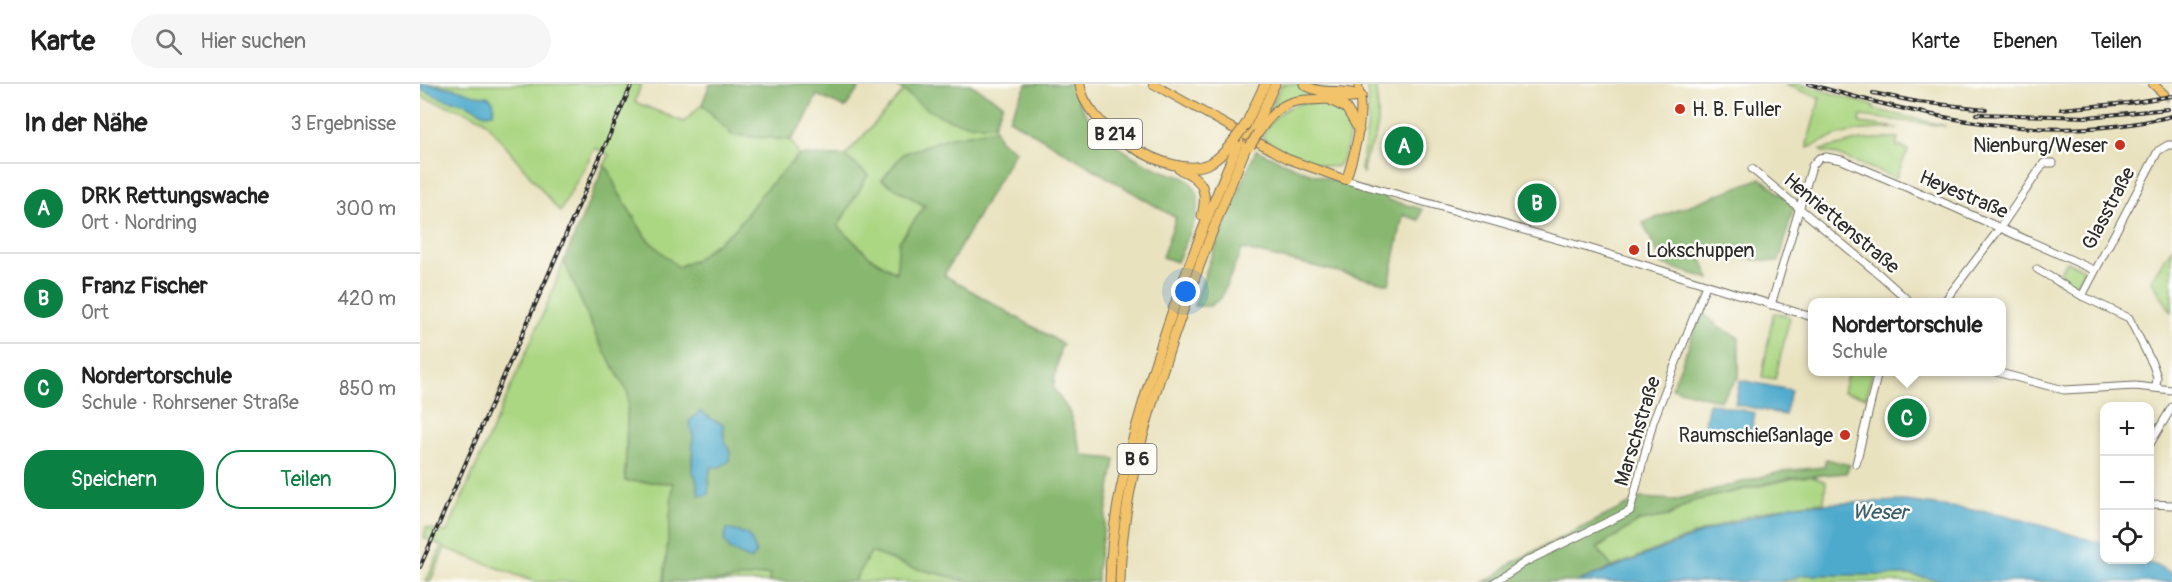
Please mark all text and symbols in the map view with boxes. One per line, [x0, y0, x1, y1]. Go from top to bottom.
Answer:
search box [131, 14, 551, 68]
text: Karte [30, 24, 95, 59]
icon: search [152, 25, 185, 58]
text: Hier suchen [200, 27, 306, 55]
text: Karte [1911, 28, 1960, 55]
text: Ebenen [1993, 28, 2058, 55]
text: Teilen [2091, 28, 2142, 55]
place label: H. B. Fuller [1692, 97, 1781, 122]
marker: H. B. Fuller [1673, 102, 1687, 116]
text: In der Nähe [24, 107, 147, 139]
text: 3 Ergebnisse [291, 111, 396, 136]
road number: B 214 [1088, 119, 1142, 149]
pin: A [1384, 124, 1424, 168]
place label: Nienburg/Weser [1973, 133, 2108, 158]
marker: Nienburg/Weser [2113, 138, 2127, 152]
street label: Glasstraße [2076, 162, 2141, 254]
street label: Heyestraße [1916, 165, 2012, 224]
street label: Henriettenstraße [1779, 168, 1905, 279]
pin: B [1518, 180, 1556, 226]
text: DRK Rettungswache [81, 182, 269, 210]
text: A [37, 196, 50, 221]
text: 300 m [335, 196, 396, 221]
text: Ort · Nordring [81, 210, 197, 235]
place label: Lokschuppen [1646, 238, 1755, 263]
marker: Lokschuppen [1627, 243, 1641, 257]
text: Franz Fischer [81, 272, 208, 300]
your location [1171, 277, 1200, 306]
text: B [38, 286, 49, 311]
text: 420 m [337, 286, 396, 311]
popup [1808, 298, 2006, 376]
text: Ort [81, 300, 109, 325]
text: Nordertorschule [1832, 311, 1982, 339]
text: Schule [1832, 339, 1887, 364]
text: Nordertorschule [81, 362, 232, 390]
street label: Marschstraße [1609, 373, 1666, 489]
text: C [37, 376, 50, 401]
text: 850 m [339, 376, 396, 401]
text: Schule · Rohrsener Straße [81, 390, 299, 415]
pin: C [1888, 396, 1926, 440]
map controls [2100, 402, 2154, 564]
button: + [2100, 402, 2154, 456]
place label: Raumschießanlage [1679, 423, 1833, 448]
marker: Raumschießanlage [1838, 428, 1852, 442]
road number: B 6 [1118, 444, 1156, 474]
button: Speichern [24, 450, 204, 509]
button: Teilen [216, 450, 396, 509]
button: − [2100, 456, 2154, 510]
water label: Weser [1852, 499, 1910, 527]
button: locate [2100, 510, 2154, 564]

